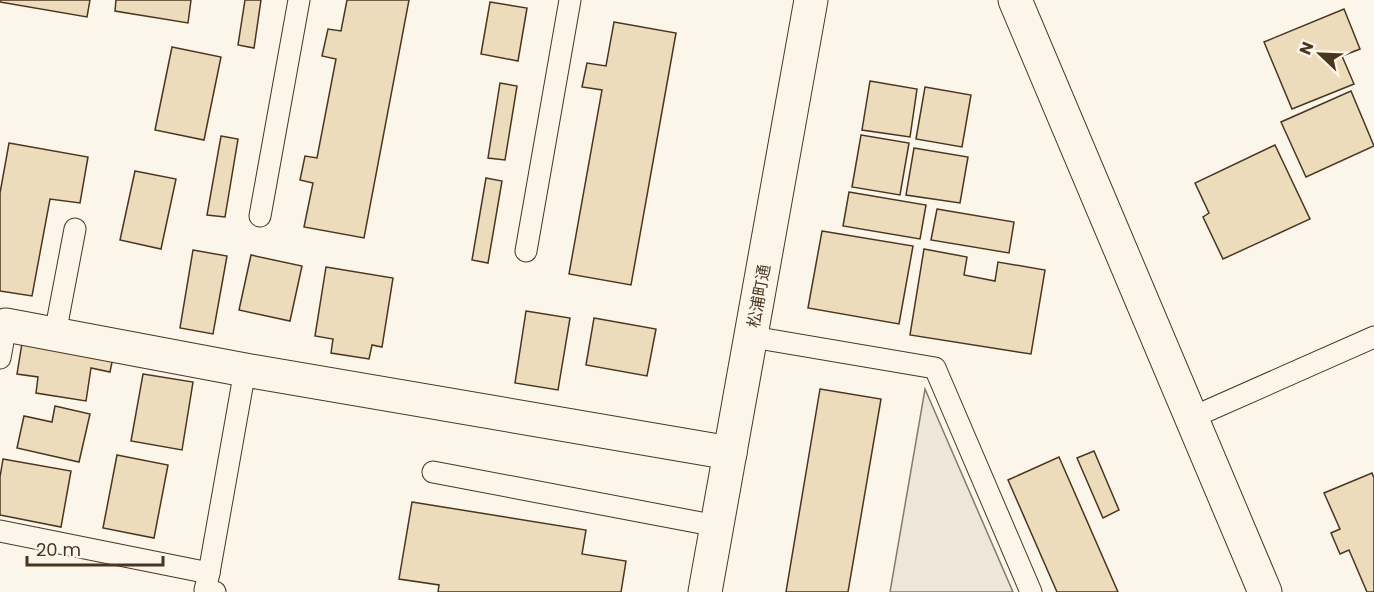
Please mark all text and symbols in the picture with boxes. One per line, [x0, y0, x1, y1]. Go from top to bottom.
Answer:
north arrow [1290, 24, 1350, 84]
text: N [1294, 38, 1320, 58]
street label: 松浦町通 [742, 262, 776, 330]
scale bar [27, 529, 164, 567]
text: 20 m [36, 537, 81, 562]

